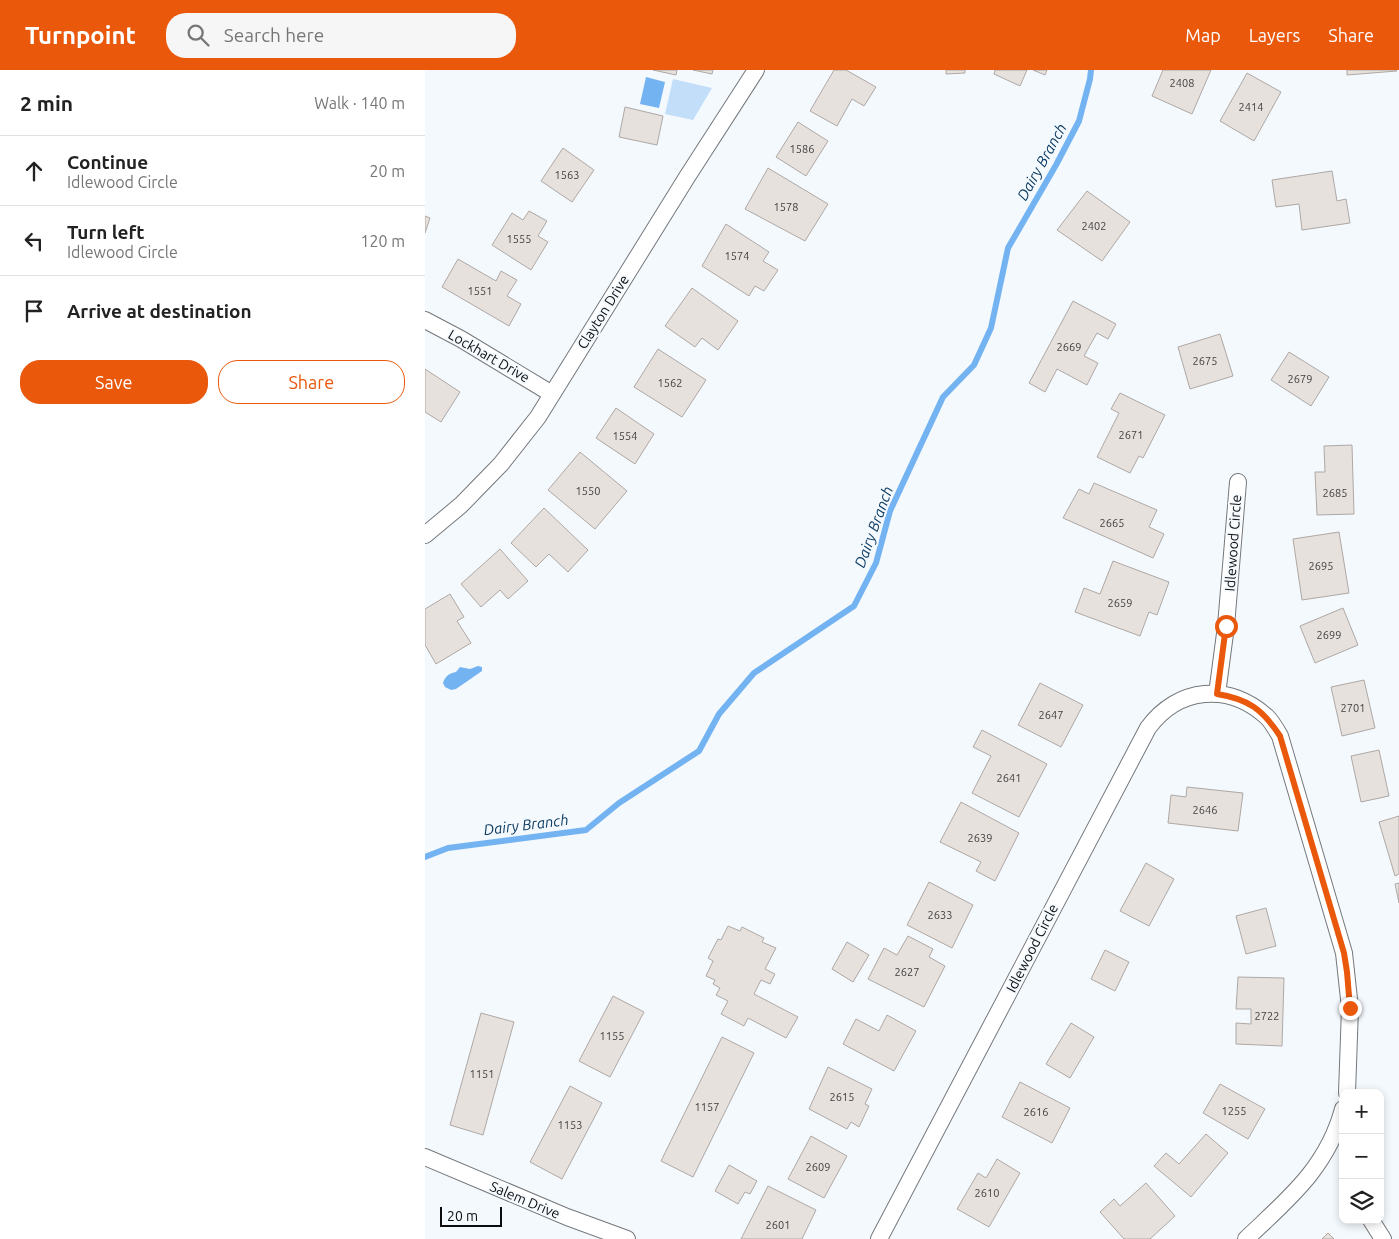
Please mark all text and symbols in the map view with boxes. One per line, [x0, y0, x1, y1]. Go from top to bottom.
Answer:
search box [166, 13, 516, 58]
icon: search [184, 21, 212, 49]
text: Turnpoint [25, 22, 136, 49]
text: Search here [224, 24, 324, 46]
text: Map [1185, 25, 1221, 45]
text: Layers [1249, 25, 1300, 45]
text: Share [1328, 25, 1374, 45]
house number: 2408 [1170, 77, 1194, 89]
text: 2 min [20, 91, 73, 115]
text: Walk · 140 m [314, 94, 405, 112]
house number: 2414 [1239, 101, 1263, 113]
water label: Dairy Branch [1013, 120, 1070, 203]
house number: 1586 [790, 143, 814, 155]
text: Continue [67, 151, 148, 173]
icon: ahead [20, 157, 48, 185]
text: 20 m [369, 162, 405, 180]
house number: 1563 [555, 169, 579, 181]
text: Idlewood Circle [67, 173, 178, 191]
house number: 1578 [774, 201, 798, 213]
house number: 2402 [1082, 220, 1106, 232]
text: Turn left [67, 221, 145, 243]
icon: left [20, 227, 48, 255]
text: 120 m [360, 232, 405, 250]
house number: 1555 [507, 233, 531, 245]
text: Idlewood Circle [67, 243, 178, 261]
house number: 1574 [725, 250, 749, 262]
street label: Clayton Drive [574, 272, 632, 352]
house number: 1551 [468, 285, 492, 297]
icon: arrive [20, 297, 48, 325]
text: Arrive at destination [67, 300, 252, 322]
street label: Lockhart Drive [446, 326, 532, 386]
house number: 2669 [1057, 341, 1081, 353]
house number: 2675 [1193, 355, 1217, 367]
button: Save [20, 360, 208, 404]
button: Share [218, 360, 405, 404]
house number: 2679 [1288, 373, 1312, 385]
house number: 1562 [658, 377, 682, 389]
house number: 2671 [1119, 429, 1143, 441]
house number: 1554 [613, 430, 637, 442]
water label: Dairy Branch [851, 484, 896, 570]
house number: 1550 [576, 485, 600, 497]
house number: 2685 [1323, 487, 1347, 499]
street label: Idlewood Circle [1222, 494, 1244, 592]
house number: 2665 [1100, 517, 1124, 529]
house number: 2695 [1309, 560, 1333, 572]
house number: 2659 [1108, 597, 1132, 609]
route start [1215, 615, 1238, 638]
house number: 2699 [1317, 629, 1341, 641]
house number: 2701 [1341, 702, 1365, 714]
house number: 2647 [1039, 709, 1063, 721]
house number: 2641 [997, 772, 1021, 784]
house number: 2646 [1193, 804, 1217, 816]
water label: Dairy Branch [483, 811, 569, 838]
house number: 2639 [968, 832, 992, 844]
street label: Idlewood Circle [1003, 901, 1061, 995]
house number: 2633 [928, 909, 952, 921]
house number: 2627 [895, 966, 919, 978]
route end [1339, 997, 1362, 1020]
house number: 2722 [1255, 1010, 1279, 1022]
house number: 1155 [600, 1030, 624, 1042]
house number: 1151 [470, 1068, 494, 1080]
map controls [1339, 1089, 1384, 1224]
button: + [1339, 1089, 1384, 1134]
house number: 2615 [830, 1091, 854, 1103]
house number: 1157 [695, 1101, 719, 1113]
house number: 1255 [1222, 1105, 1246, 1117]
house number: 2616 [1024, 1106, 1048, 1118]
house number: 1153 [558, 1119, 582, 1131]
button: − [1339, 1134, 1384, 1179]
house number: 2609 [806, 1161, 830, 1173]
street label: Salem Drive [488, 1178, 562, 1222]
button: layers [1339, 1179, 1384, 1224]
house number: 2610 [975, 1187, 999, 1199]
scale bar [440, 1204, 503, 1227]
text: 20 m [447, 1208, 478, 1224]
house number: 2601 [766, 1219, 790, 1231]

